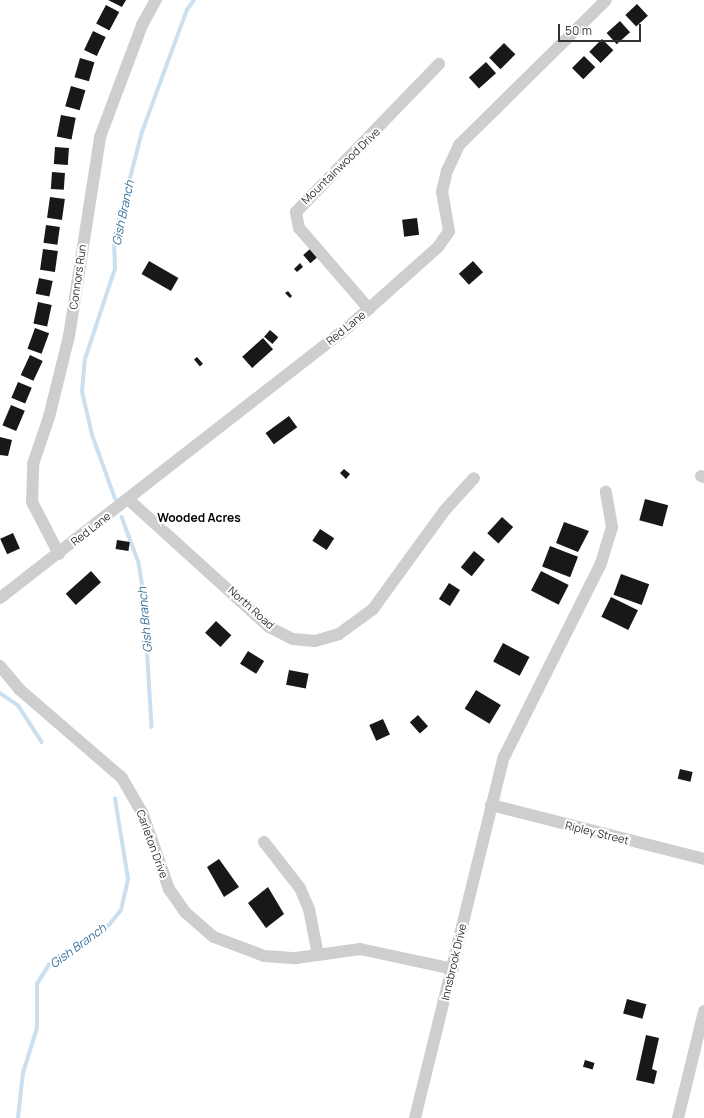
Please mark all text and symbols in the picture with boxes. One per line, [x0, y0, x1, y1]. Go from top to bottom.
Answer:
scale bar [560, 16, 643, 42]
text: 50 m [565, 22, 592, 39]
street label: Mountainwood Drive [299, 125, 383, 207]
water label: Gish Branch [109, 179, 137, 247]
street label: Connors Run [67, 244, 89, 310]
street label: Red Lane [324, 308, 368, 348]
street label: Red Lane [69, 509, 113, 549]
district label: Wooded Acres [157, 511, 241, 525]
street label: North Road [225, 584, 277, 632]
water label: Gish Branch [135, 586, 155, 654]
street label: Carleton Drive [133, 808, 171, 880]
street label: Ripley Street [564, 819, 630, 847]
water label: Gish Branch [47, 921, 109, 971]
street label: Innsbrook Drive [439, 922, 469, 1002]

